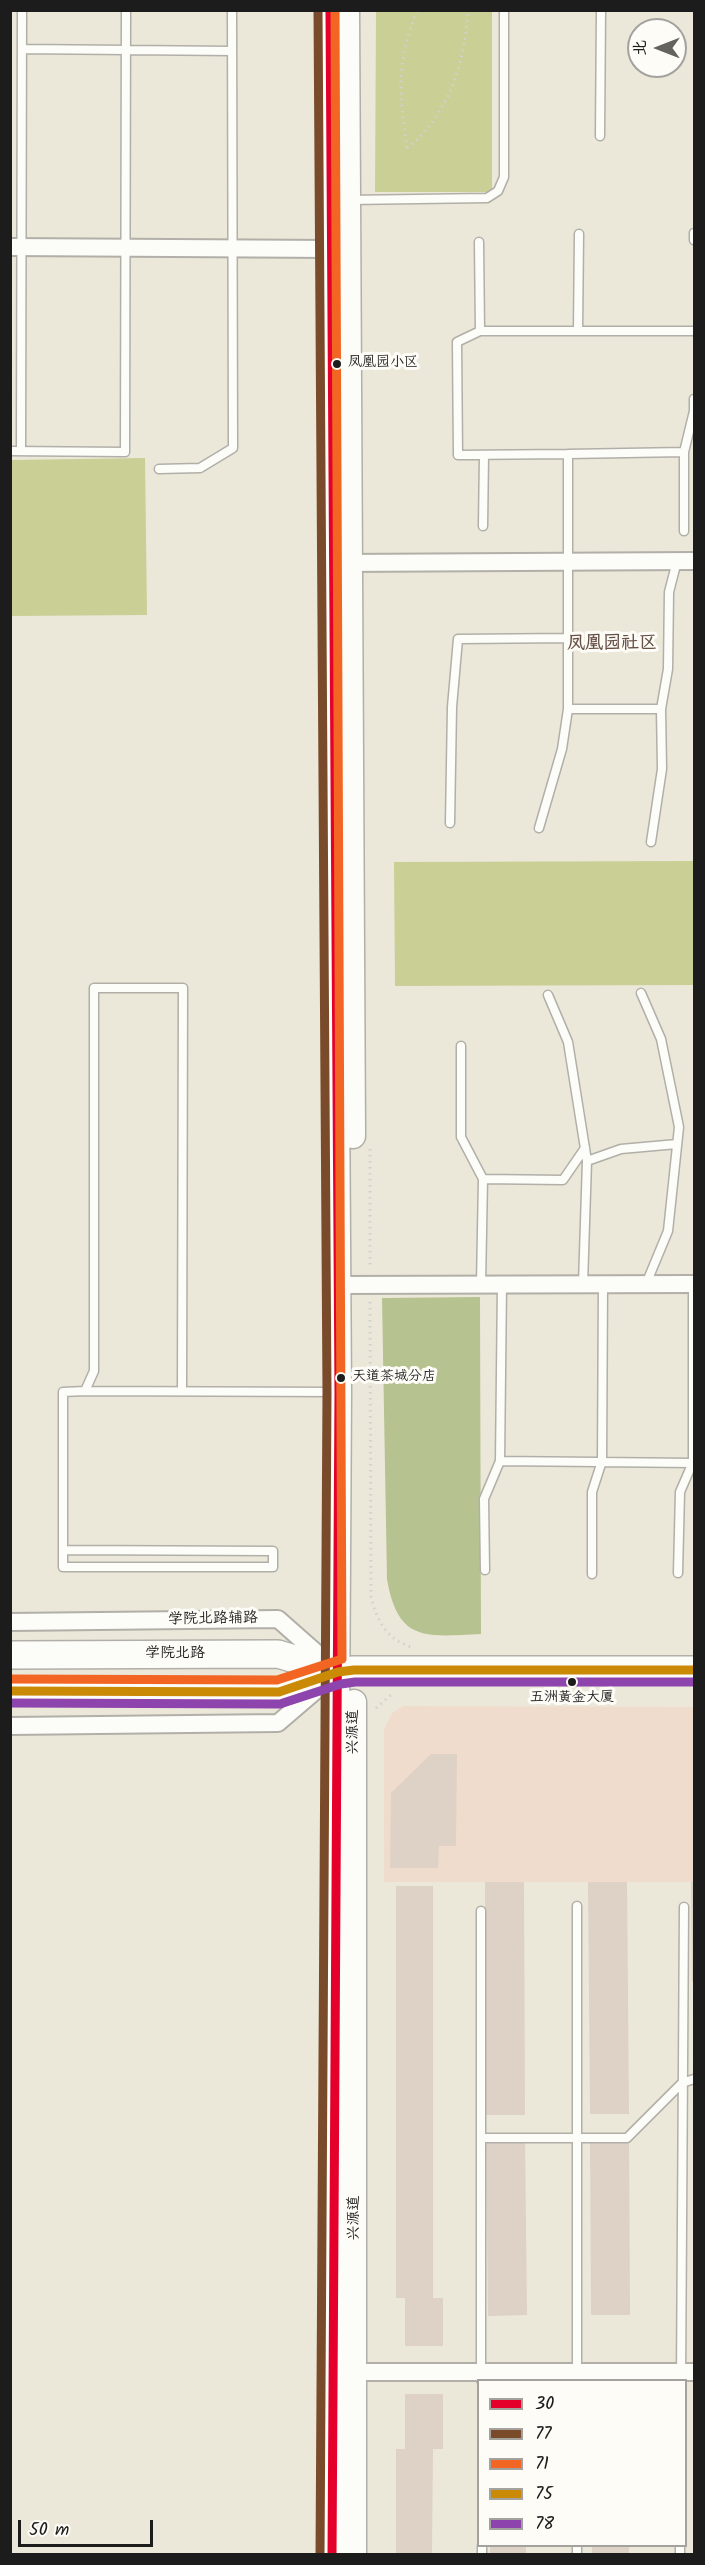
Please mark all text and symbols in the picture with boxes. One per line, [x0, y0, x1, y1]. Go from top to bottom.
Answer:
north arrow [627, 18, 687, 78]
text: 北 [628, 40, 653, 56]
place label: 凤凰园小区 [348, 356, 418, 372]
marker: 凤凰园小区 [331, 358, 343, 370]
district label: 凤凰园社区 [567, 634, 657, 656]
place label: 天道茶城分店 [352, 1370, 436, 1386]
marker: 天道茶城分店 [335, 1372, 347, 1384]
street label: 学院北路辅路 [168, 1610, 258, 1630]
street label: 学院北路 [145, 1645, 205, 1663]
marker: 五洲黄金大厦 [566, 1676, 578, 1688]
place label: 五洲黄金大厦 [530, 1691, 614, 1707]
street label: 兴源道 [345, 1710, 363, 1754]
street label: 兴源道 [346, 2196, 364, 2240]
legend [477, 2379, 687, 2547]
text: 30 [535, 2390, 554, 2419]
text: 77 [535, 2420, 552, 2449]
text: 71 [535, 2450, 549, 2479]
text: 75 [535, 2480, 553, 2509]
scale bar [21, 2508, 156, 2546]
text: 78 [535, 2510, 554, 2539]
text: 50 m [29, 2516, 69, 2545]

